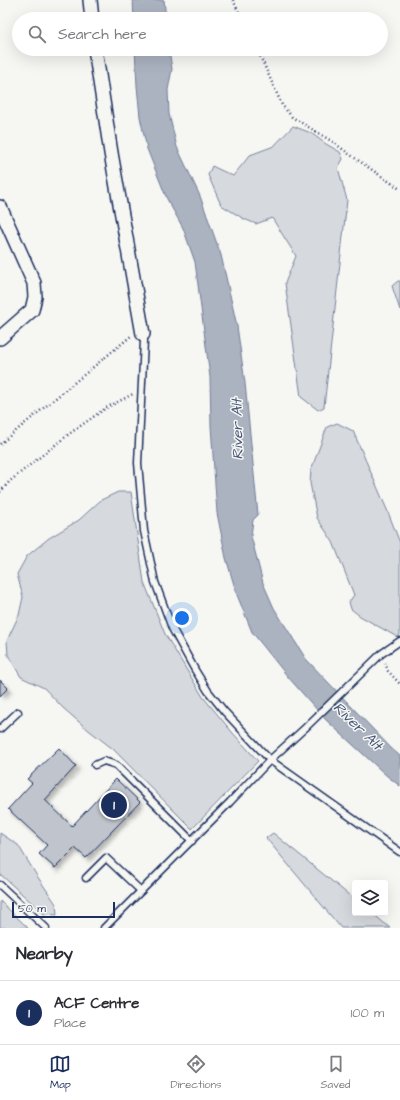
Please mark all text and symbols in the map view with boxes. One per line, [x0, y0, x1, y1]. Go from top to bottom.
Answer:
search box [12, 12, 388, 56]
icon: search [26, 23, 48, 45]
text: Search here [58, 24, 147, 45]
water label: River Alt [226, 396, 249, 460]
your location [172, 608, 192, 628]
water label: River Alt [328, 698, 388, 757]
pin: 1 [101, 790, 127, 820]
map controls [352, 880, 388, 916]
button: layers [352, 880, 388, 916]
scale bar [12, 900, 115, 919]
text: 50 m [18, 901, 46, 916]
text: Nearby [16, 942, 73, 966]
text: ACF Centre [54, 993, 139, 1014]
text: 1 [28, 1004, 30, 1022]
text: 100 m [351, 1004, 384, 1022]
text: Place [54, 1014, 86, 1032]
tab: Map [49, 1053, 71, 1092]
tab: Directions [170, 1053, 222, 1092]
tab: Saved [321, 1053, 351, 1092]

